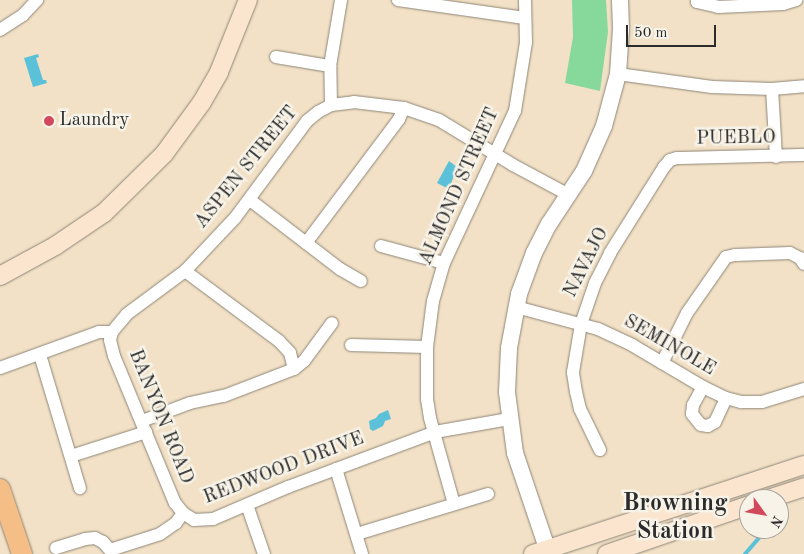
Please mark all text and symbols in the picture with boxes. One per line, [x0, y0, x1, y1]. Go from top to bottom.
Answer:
scale bar [629, 15, 719, 47]
text: 50 m [634, 26, 668, 41]
street label: ASPEN STREET [191, 102, 303, 234]
street label: ALMOND STREET [415, 105, 505, 269]
place label: Laundry [59, 110, 129, 132]
marker: Laundry [43, 115, 55, 127]
street label: PUEBLO [696, 127, 776, 151]
street label: NAVAJO [560, 224, 614, 302]
street label: SEMINOLE [619, 311, 719, 381]
street label: BANYON ROAD [123, 347, 197, 487]
street label: REDWOOD DRIVE [200, 428, 368, 510]
north arrow [739, 489, 789, 539]
district label: Browning Station [623, 491, 727, 547]
text: N [767, 513, 785, 530]

